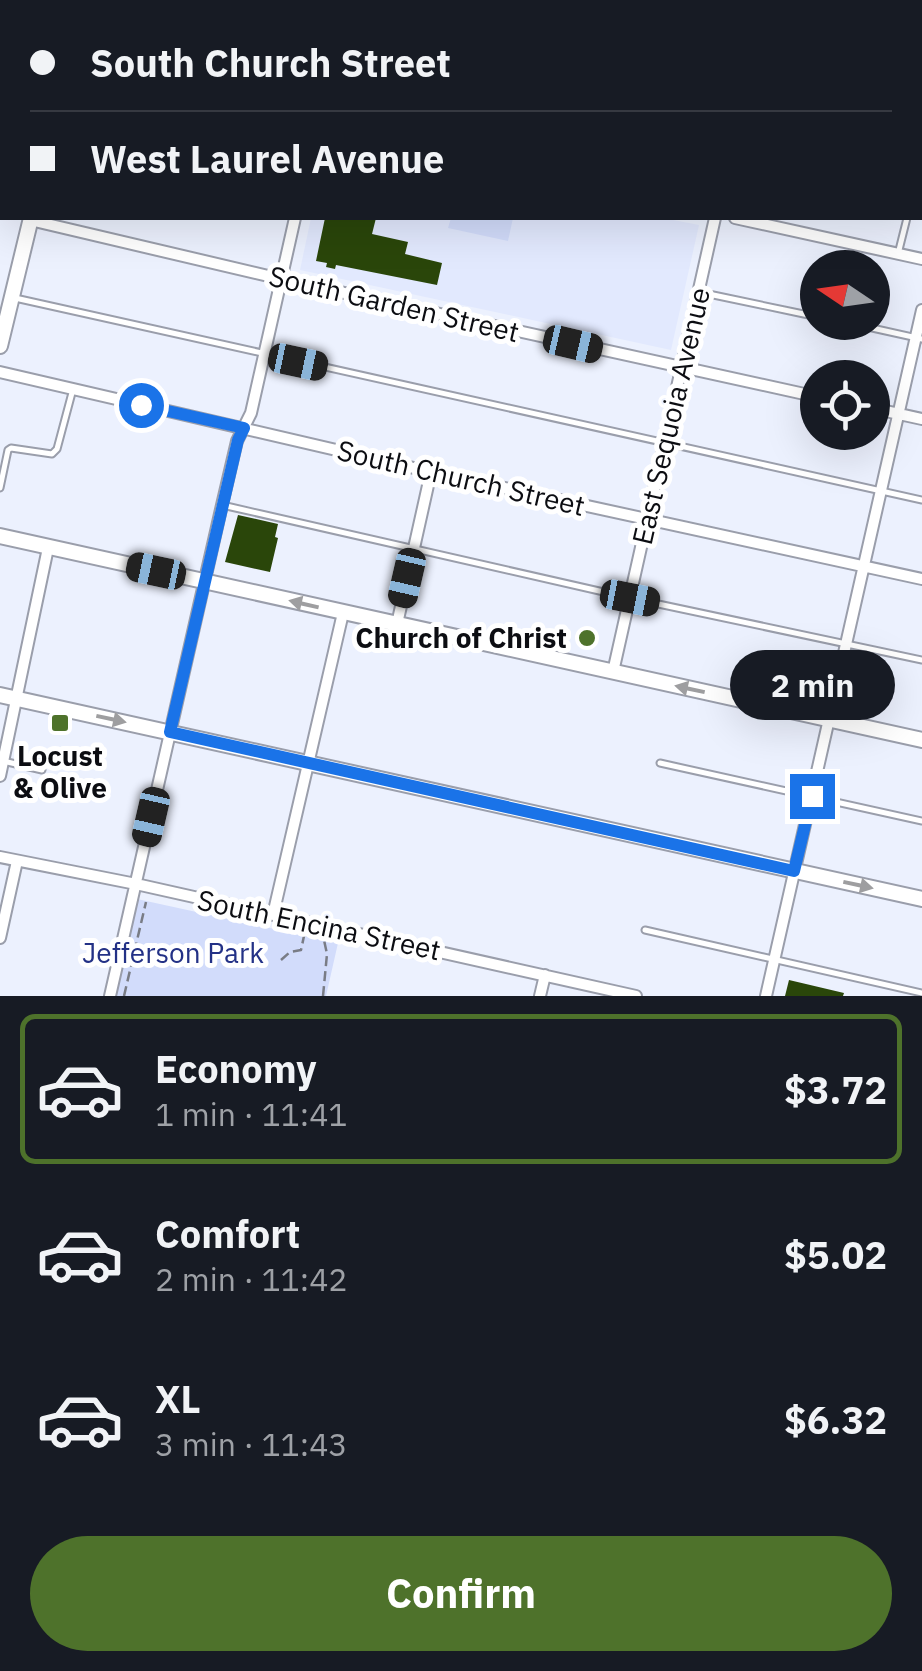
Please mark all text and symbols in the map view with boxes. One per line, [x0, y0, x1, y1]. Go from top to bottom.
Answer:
text: South Church Street [90, 38, 451, 87]
text: West Laurel Avenue [90, 134, 444, 183]
north arrow [800, 250, 890, 340]
map controls [800, 250, 890, 450]
street label: South Garden Street [265, 257, 523, 350]
street label: East Sequoia Avenue [623, 284, 718, 548]
car [540, 323, 606, 365]
car [266, 341, 330, 383]
button: locate [800, 360, 890, 450]
route start [119, 383, 164, 428]
street label: South Church Street [334, 431, 589, 524]
car [386, 545, 428, 611]
car [124, 550, 188, 592]
car [598, 578, 662, 618]
one-way arrow [288, 596, 319, 611]
place label: Church of Christ [355, 619, 567, 656]
marker: Church of Christ [576, 627, 598, 649]
callout: 2 min [730, 651, 894, 721]
text: 2 min [771, 664, 854, 706]
one-way arrow [674, 681, 705, 696]
marker: Locust & Olive [49, 712, 71, 734]
one-way arrow [96, 712, 127, 728]
place label: Locust & Olive [13, 737, 107, 806]
route end [790, 774, 835, 819]
car [130, 784, 172, 850]
one-way arrow [843, 877, 874, 893]
street label: South Encina Street [194, 881, 444, 968]
park label: Jefferson Park [82, 934, 264, 971]
icon: car [35, 1044, 125, 1134]
text: Economy [155, 1044, 317, 1093]
text: $3.72 [784, 1065, 887, 1114]
text: 1 min · 11:41 [155, 1093, 348, 1135]
icon: car [35, 1209, 125, 1299]
text: Comfort [155, 1209, 300, 1258]
text: $5.02 [784, 1230, 887, 1279]
text: 2 min · 11:42 [155, 1258, 348, 1300]
icon: car [35, 1374, 125, 1464]
text: XL [155, 1374, 201, 1423]
text: $6.32 [784, 1395, 887, 1444]
text: 3 min · 11:43 [155, 1423, 348, 1465]
button: Confirm [30, 1536, 892, 1651]

